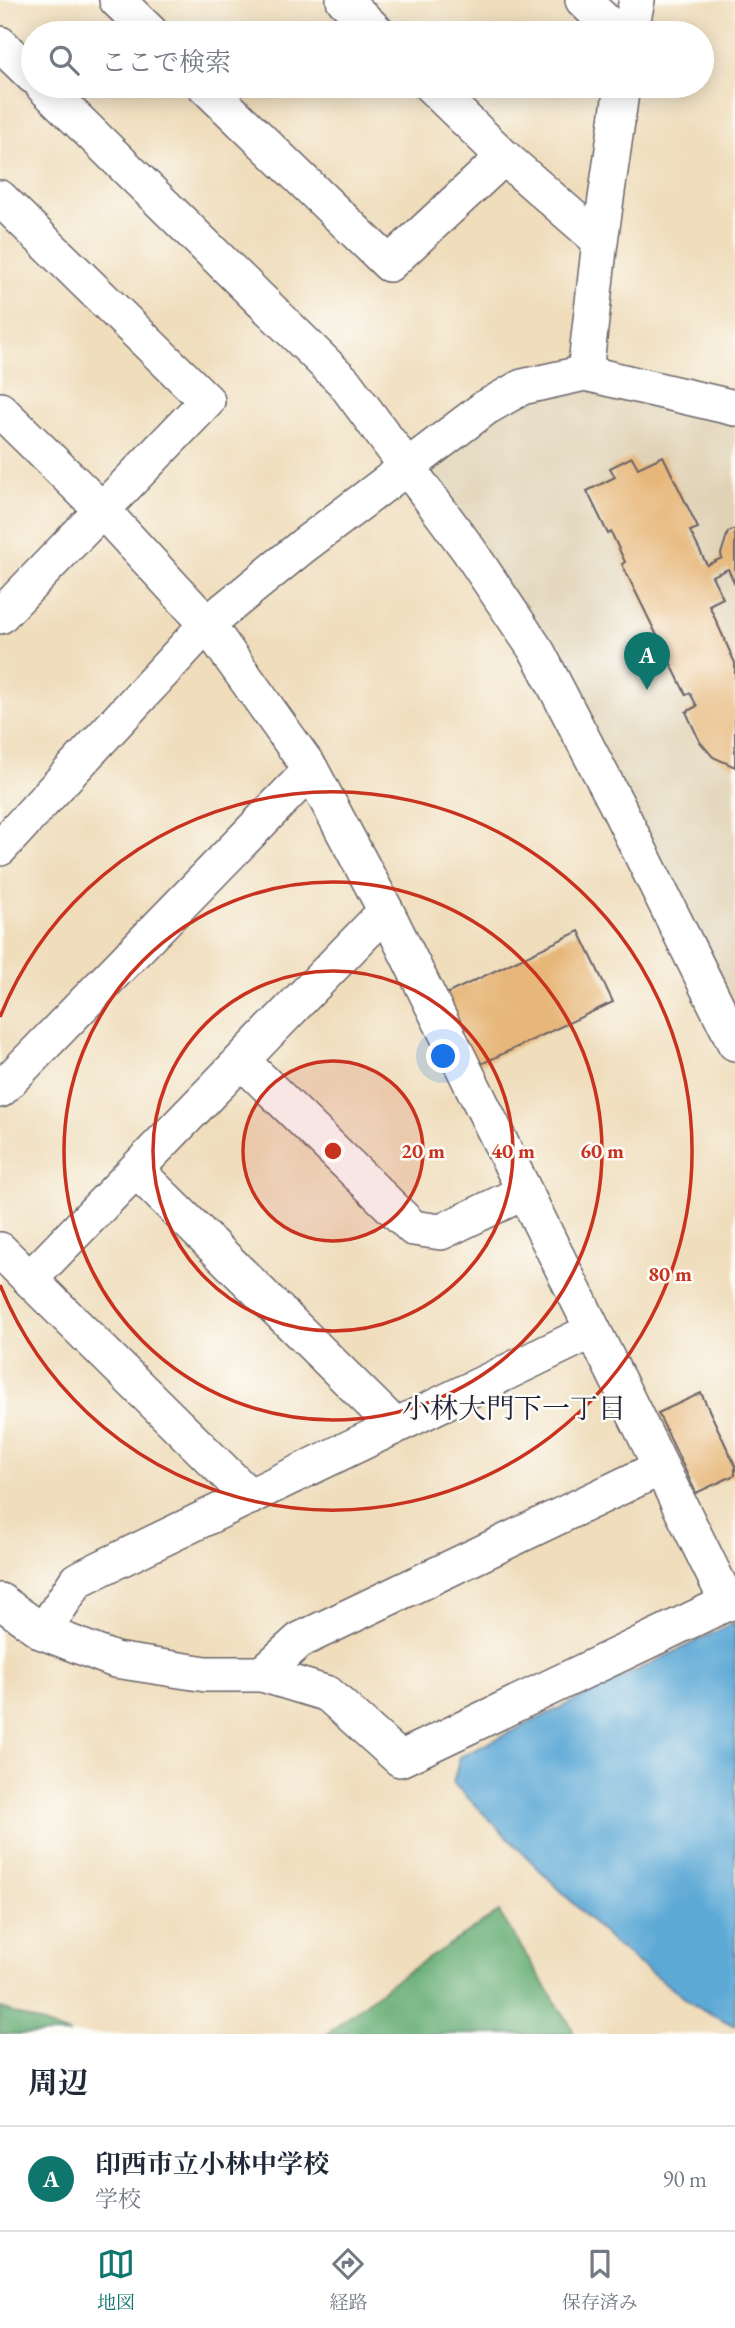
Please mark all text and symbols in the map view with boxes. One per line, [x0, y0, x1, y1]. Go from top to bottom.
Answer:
search box [21, 21, 714, 98]
icon: search [45, 41, 83, 79]
text: ここで検索 [101, 45, 231, 79]
pin: A [624, 632, 670, 690]
your location [426, 1039, 460, 1073]
text: 20 m [401, 1137, 445, 1164]
text: 40 m [491, 1137, 535, 1164]
text: 60 m [580, 1137, 624, 1164]
centre of rings [321, 1139, 345, 1163]
text: 80 m [648, 1260, 692, 1287]
district label: 小林大門下一丁目 [402, 1390, 626, 1426]
text: 周辺 [28, 2063, 88, 2102]
text: 印西市立小林中学校 [95, 2147, 329, 2181]
text: A [43, 2164, 59, 2194]
text: 90 m [662, 2164, 707, 2194]
text: 学校 [95, 2184, 141, 2214]
tab: 地図 [97, 2245, 135, 2315]
tab: 経路 [329, 2245, 368, 2315]
tab: 保存済み [562, 2245, 638, 2315]

